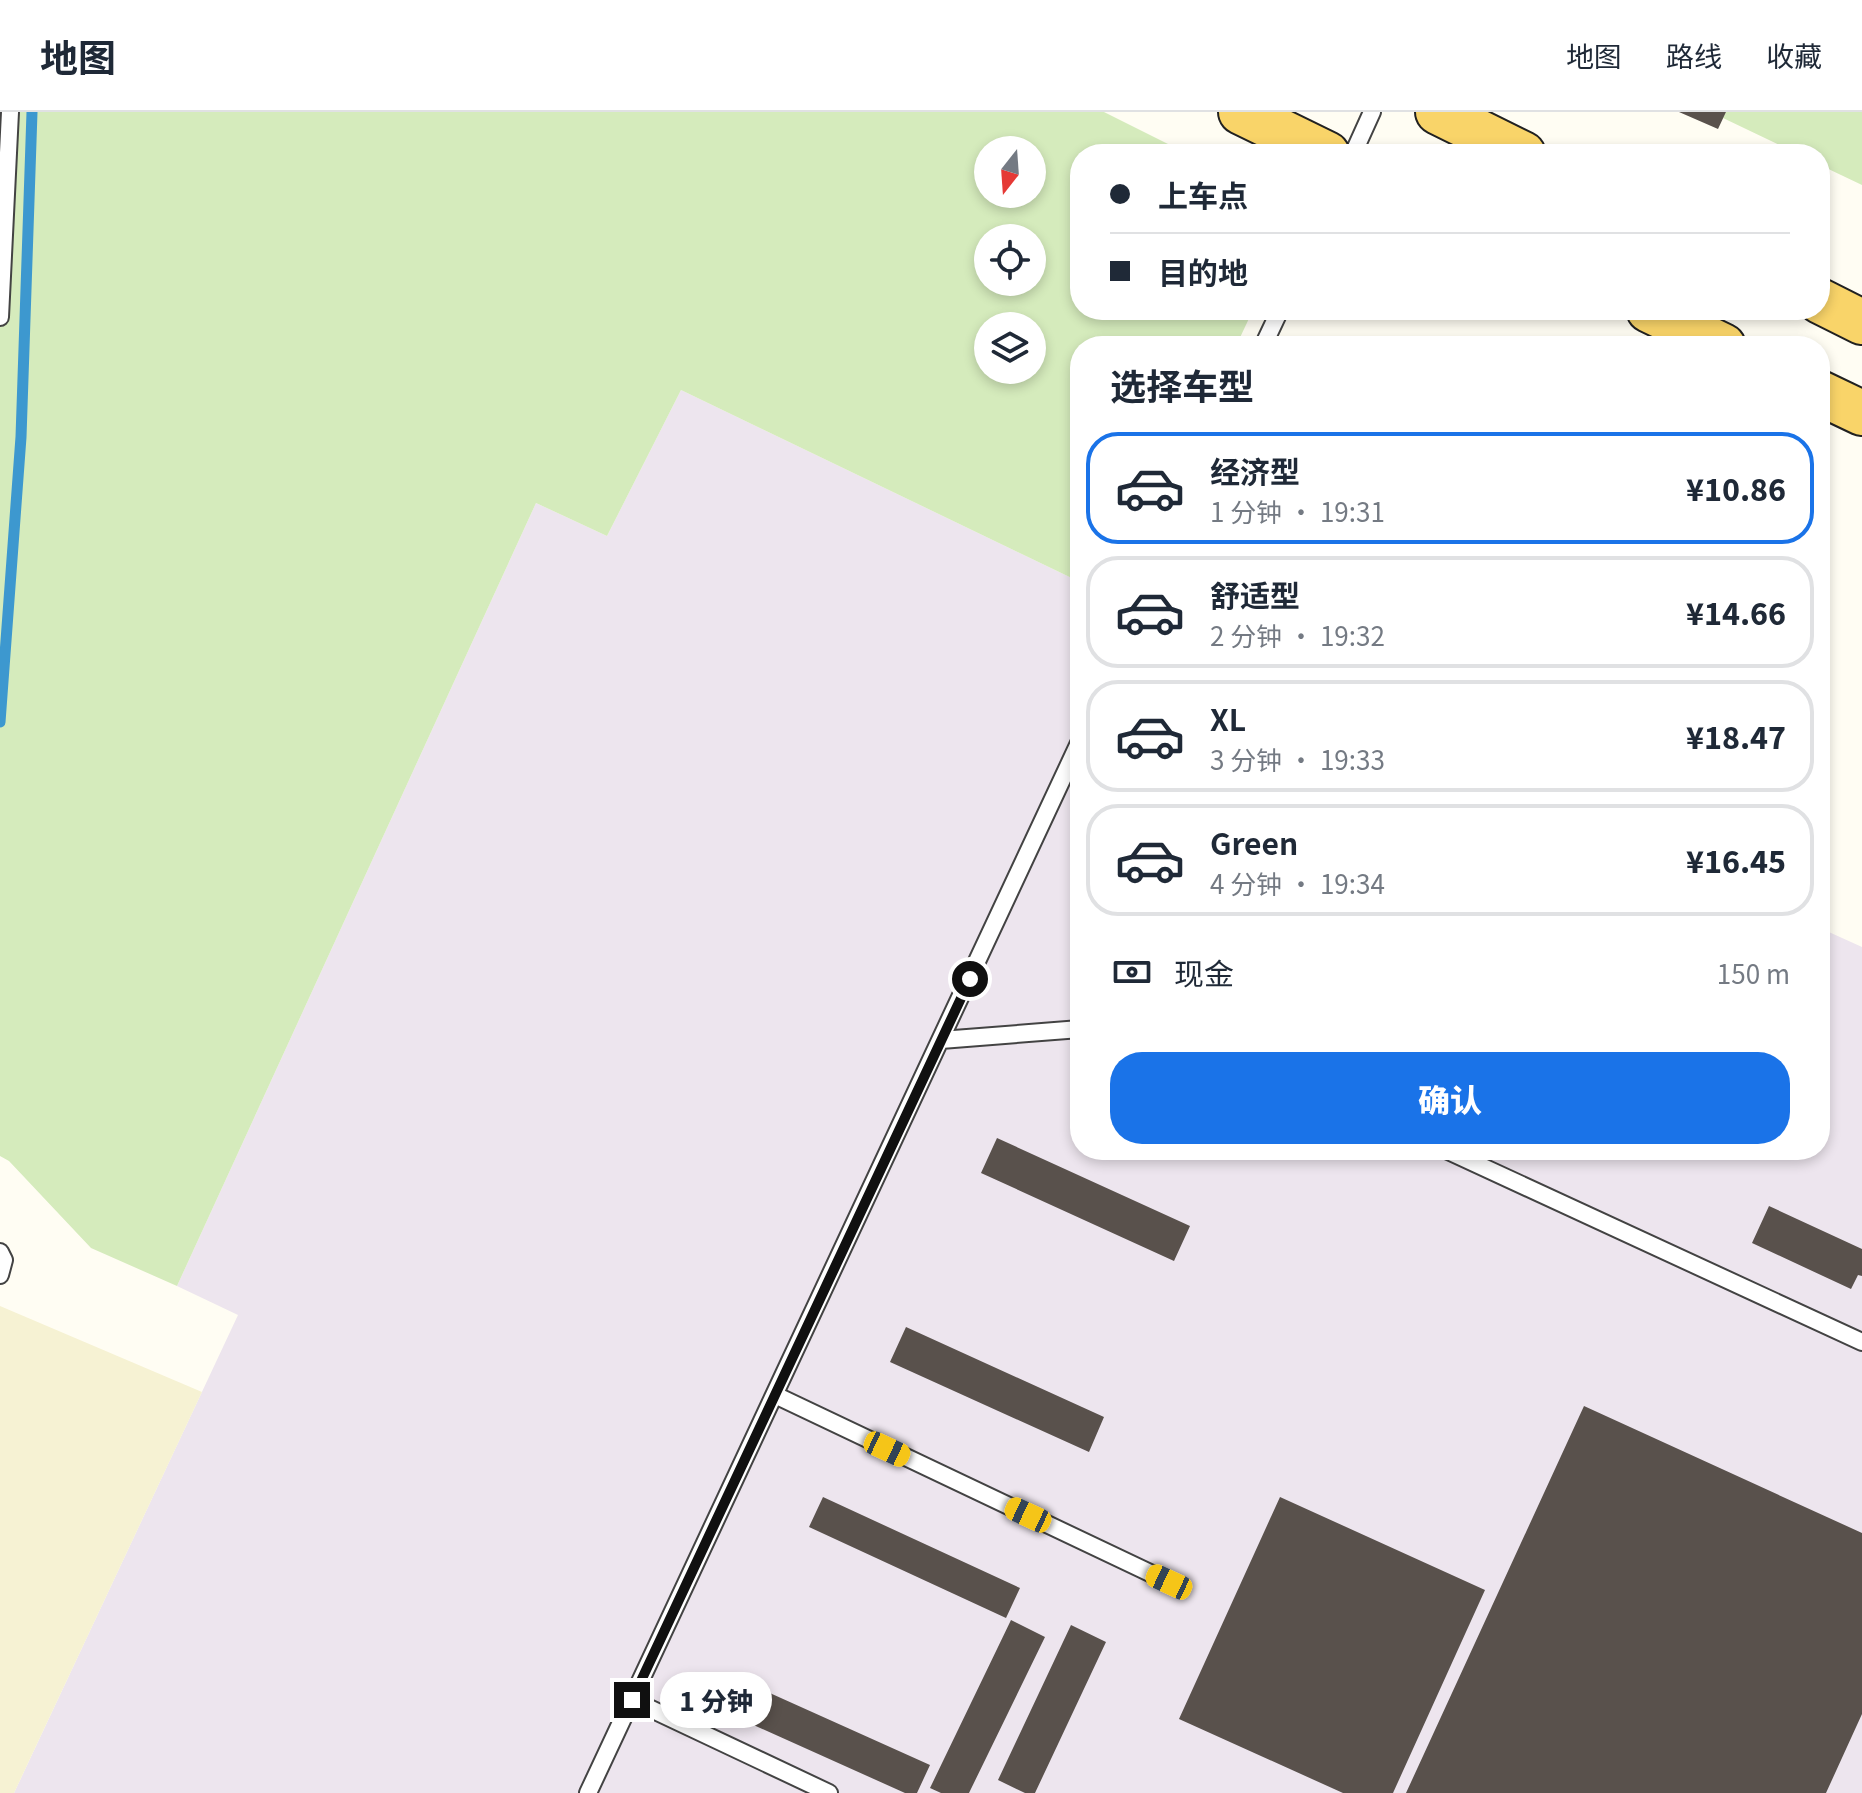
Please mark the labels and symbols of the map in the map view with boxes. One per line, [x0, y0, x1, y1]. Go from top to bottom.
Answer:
north arrow [974, 136, 1046, 208]
route start [952, 961, 988, 997]
car [860, 1428, 914, 1470]
car [1001, 1494, 1055, 1536]
car [1142, 1561, 1196, 1603]
callout: 1 分钟 [660, 1672, 772, 1728]
route end [614, 1682, 650, 1718]

